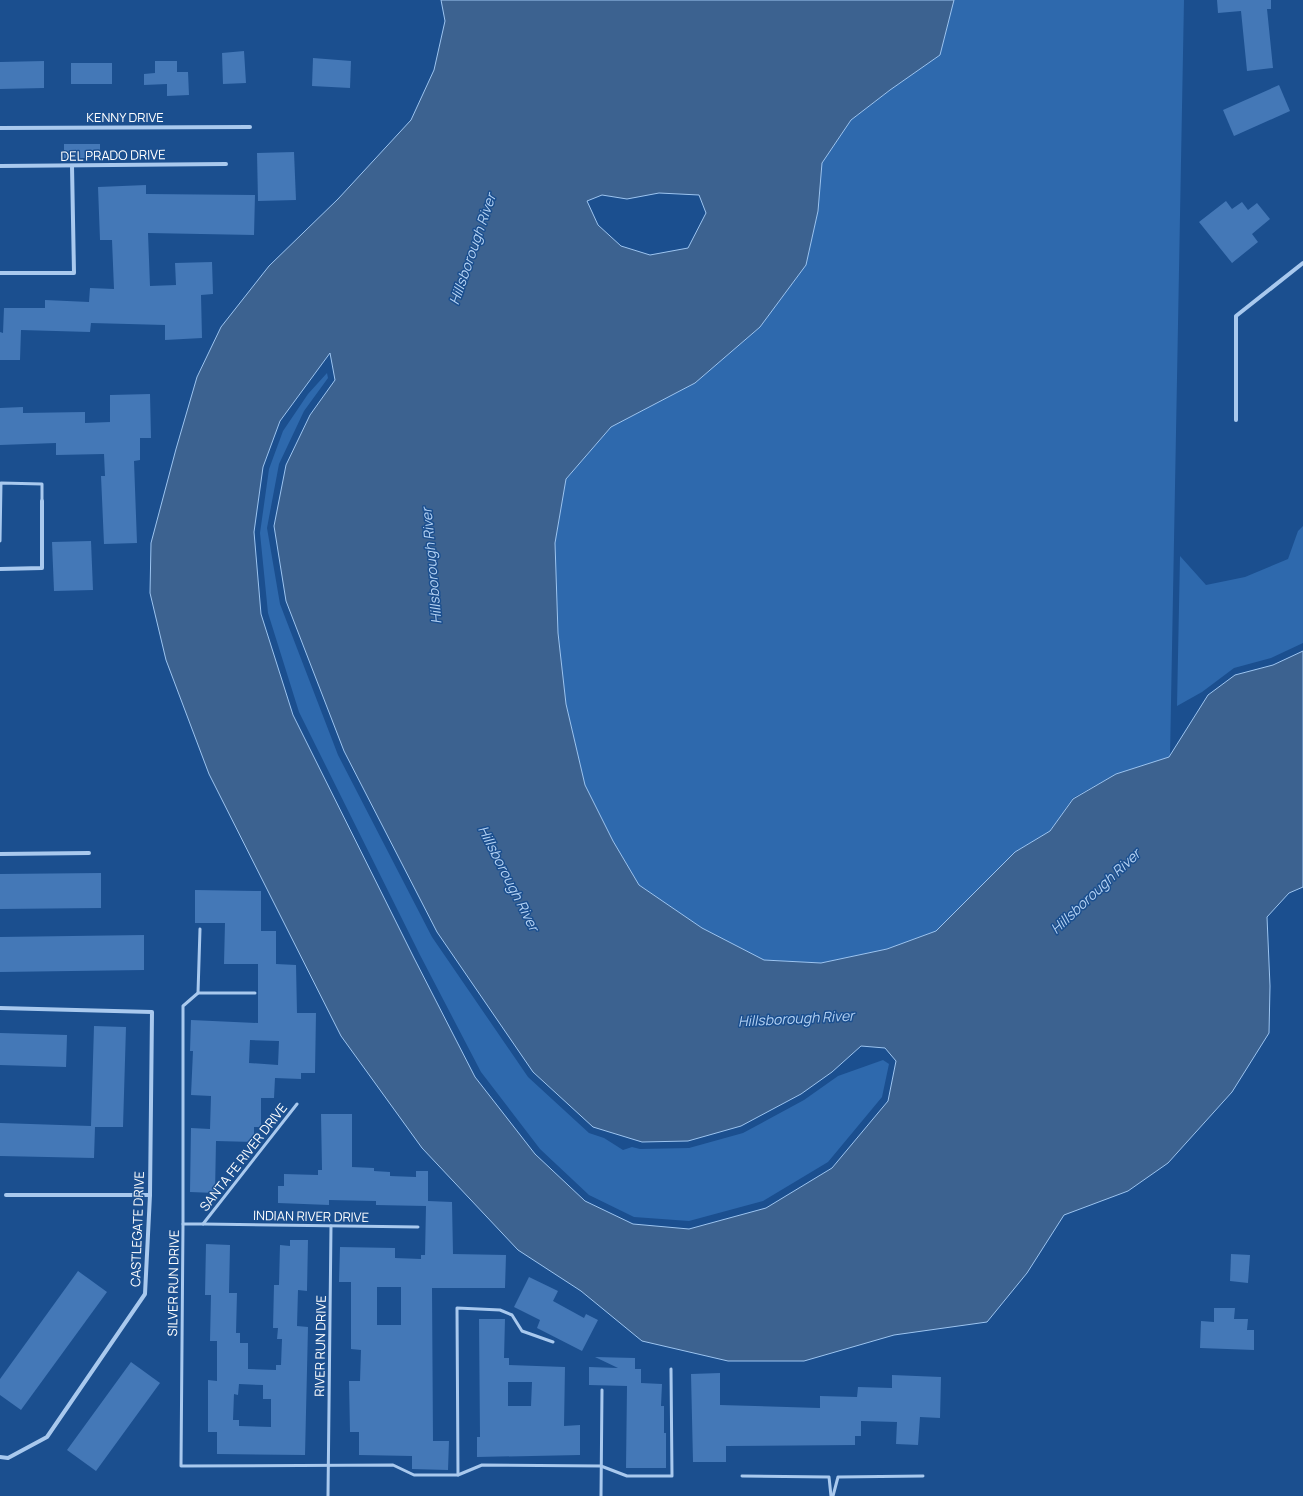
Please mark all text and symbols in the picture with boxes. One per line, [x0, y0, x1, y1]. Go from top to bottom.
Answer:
street label: KENNY DRIVE [86, 108, 164, 126]
street label: DEL PRADO DRIVE [60, 145, 166, 165]
water label: Hillsborough River [444, 189, 501, 307]
water label: Hillsborough River [416, 505, 446, 625]
water label: Hillsborough River [474, 822, 545, 936]
water label: Hillsborough River [1046, 843, 1145, 938]
water label: Hillsborough River [737, 1005, 857, 1031]
street label: SANTA FE RIVER DRIVE [195, 1099, 291, 1215]
street label: CASTLEGATE DRIVE [126, 1171, 148, 1287]
street label: INDIAN RIVER DRIVE [253, 1206, 369, 1226]
street label: SILVER RUN DRIVE [163, 1229, 183, 1337]
street label: RIVER RUN DRIVE [310, 1295, 330, 1397]

